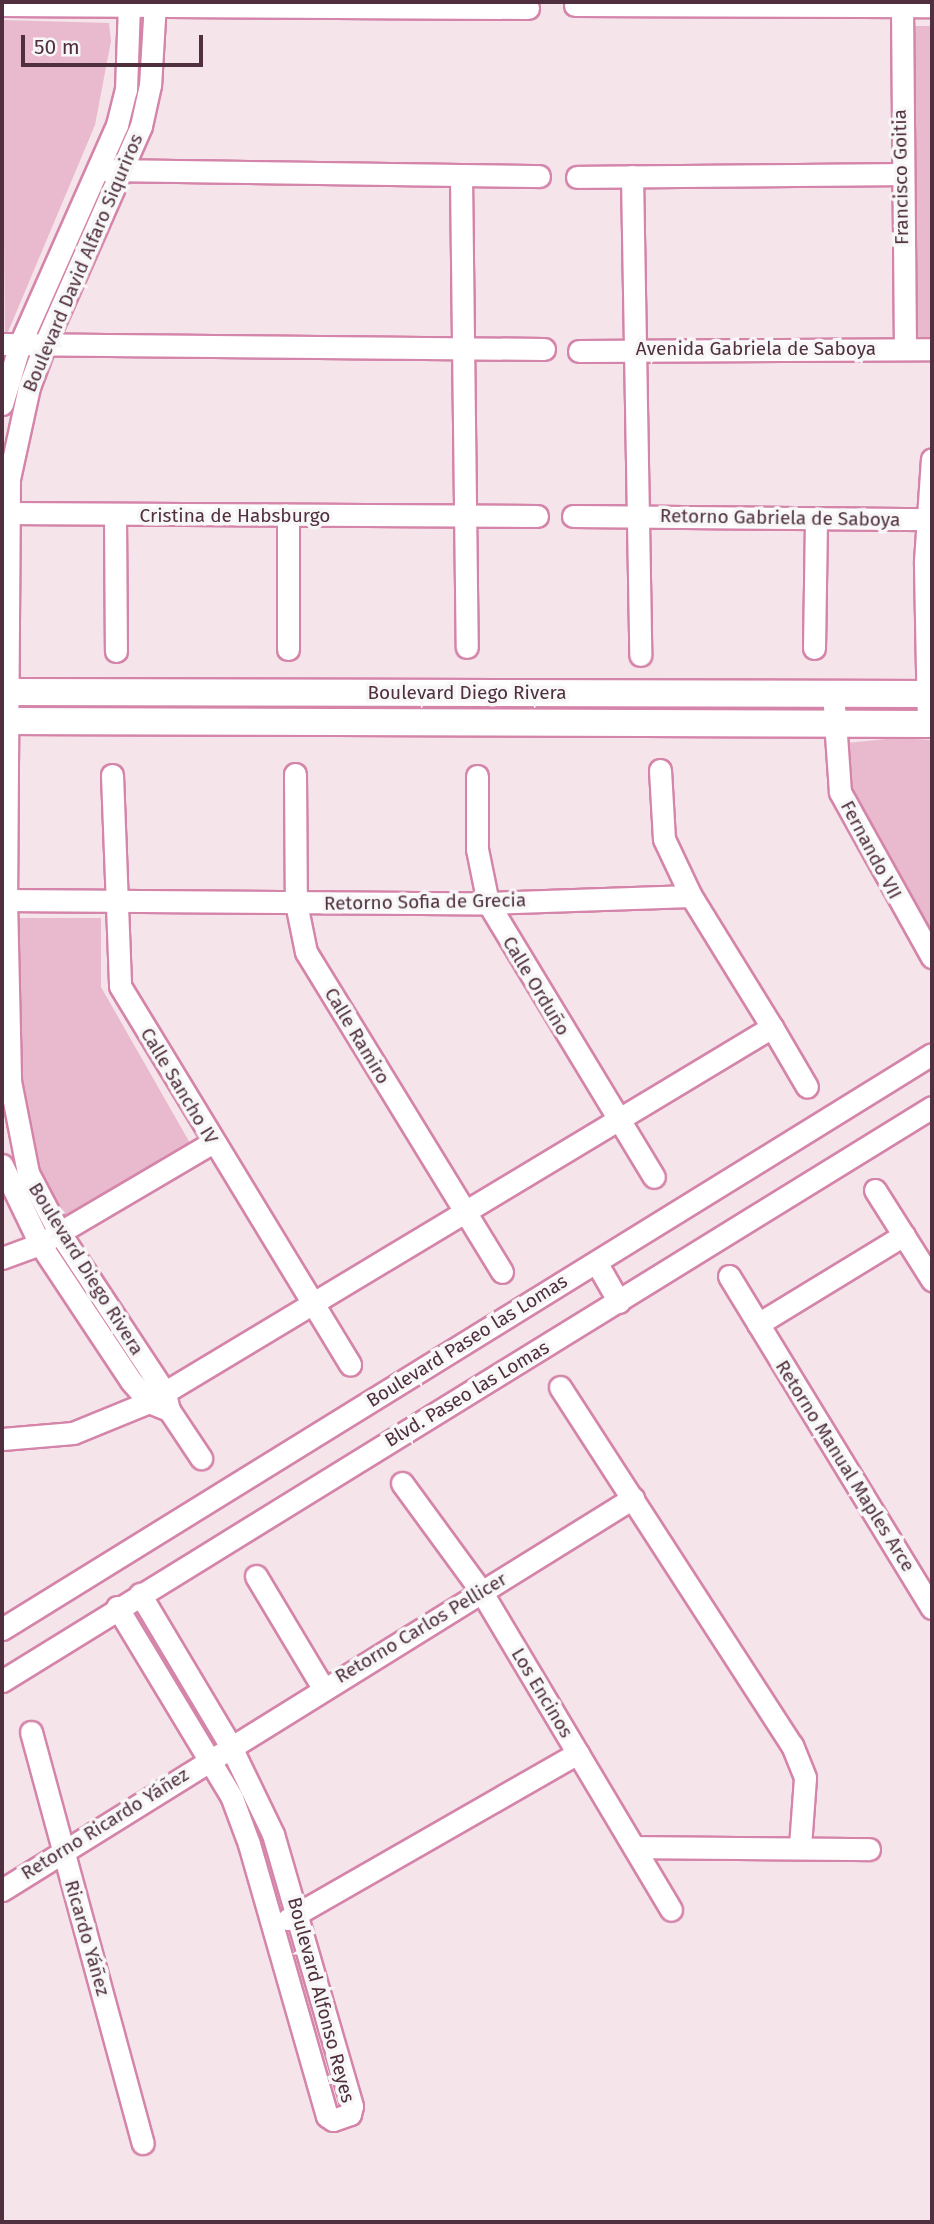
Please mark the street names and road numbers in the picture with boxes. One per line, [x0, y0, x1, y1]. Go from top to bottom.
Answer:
street label: Francisco Goitia [888, 109, 914, 245]
street label: Boulevard David Alfaro Siquriros [18, 130, 148, 396]
street label: Avenida Gabriela de Saboya [636, 338, 876, 360]
street label: Cristina de Habsburgo [140, 505, 330, 527]
street label: Retorno Gabriela de Saboya [660, 505, 900, 531]
street label: Boulevard Diego Rivera [367, 682, 567, 704]
street label: Fernando VII [836, 797, 906, 903]
street label: Retorno Sofia de Grecia [324, 889, 526, 915]
street label: Calle Orduño [497, 932, 575, 1040]
street label: Calle Ramiro [319, 984, 395, 1088]
street label: Calle Sancho IV [135, 1024, 223, 1148]
street label: Boulevard Diego Rivera [24, 1179, 148, 1359]
street label: Boulevard Paseo las Lomas [362, 1270, 572, 1412]
street label: Blvd. Paseo las Lomas [381, 1336, 553, 1452]
street label: Retorno Manual Maples Arce [770, 1356, 920, 1576]
street label: Retorno Carlos Pellicer [331, 1568, 511, 1688]
street label: Los Encinos [506, 1644, 578, 1742]
street label: Retorno Ricardo Yáñez [17, 1763, 193, 1885]
street label: Ricardo Yáñez [60, 1878, 114, 1998]
street label: Boulevard Alfonso Reyes [283, 1895, 359, 2105]

